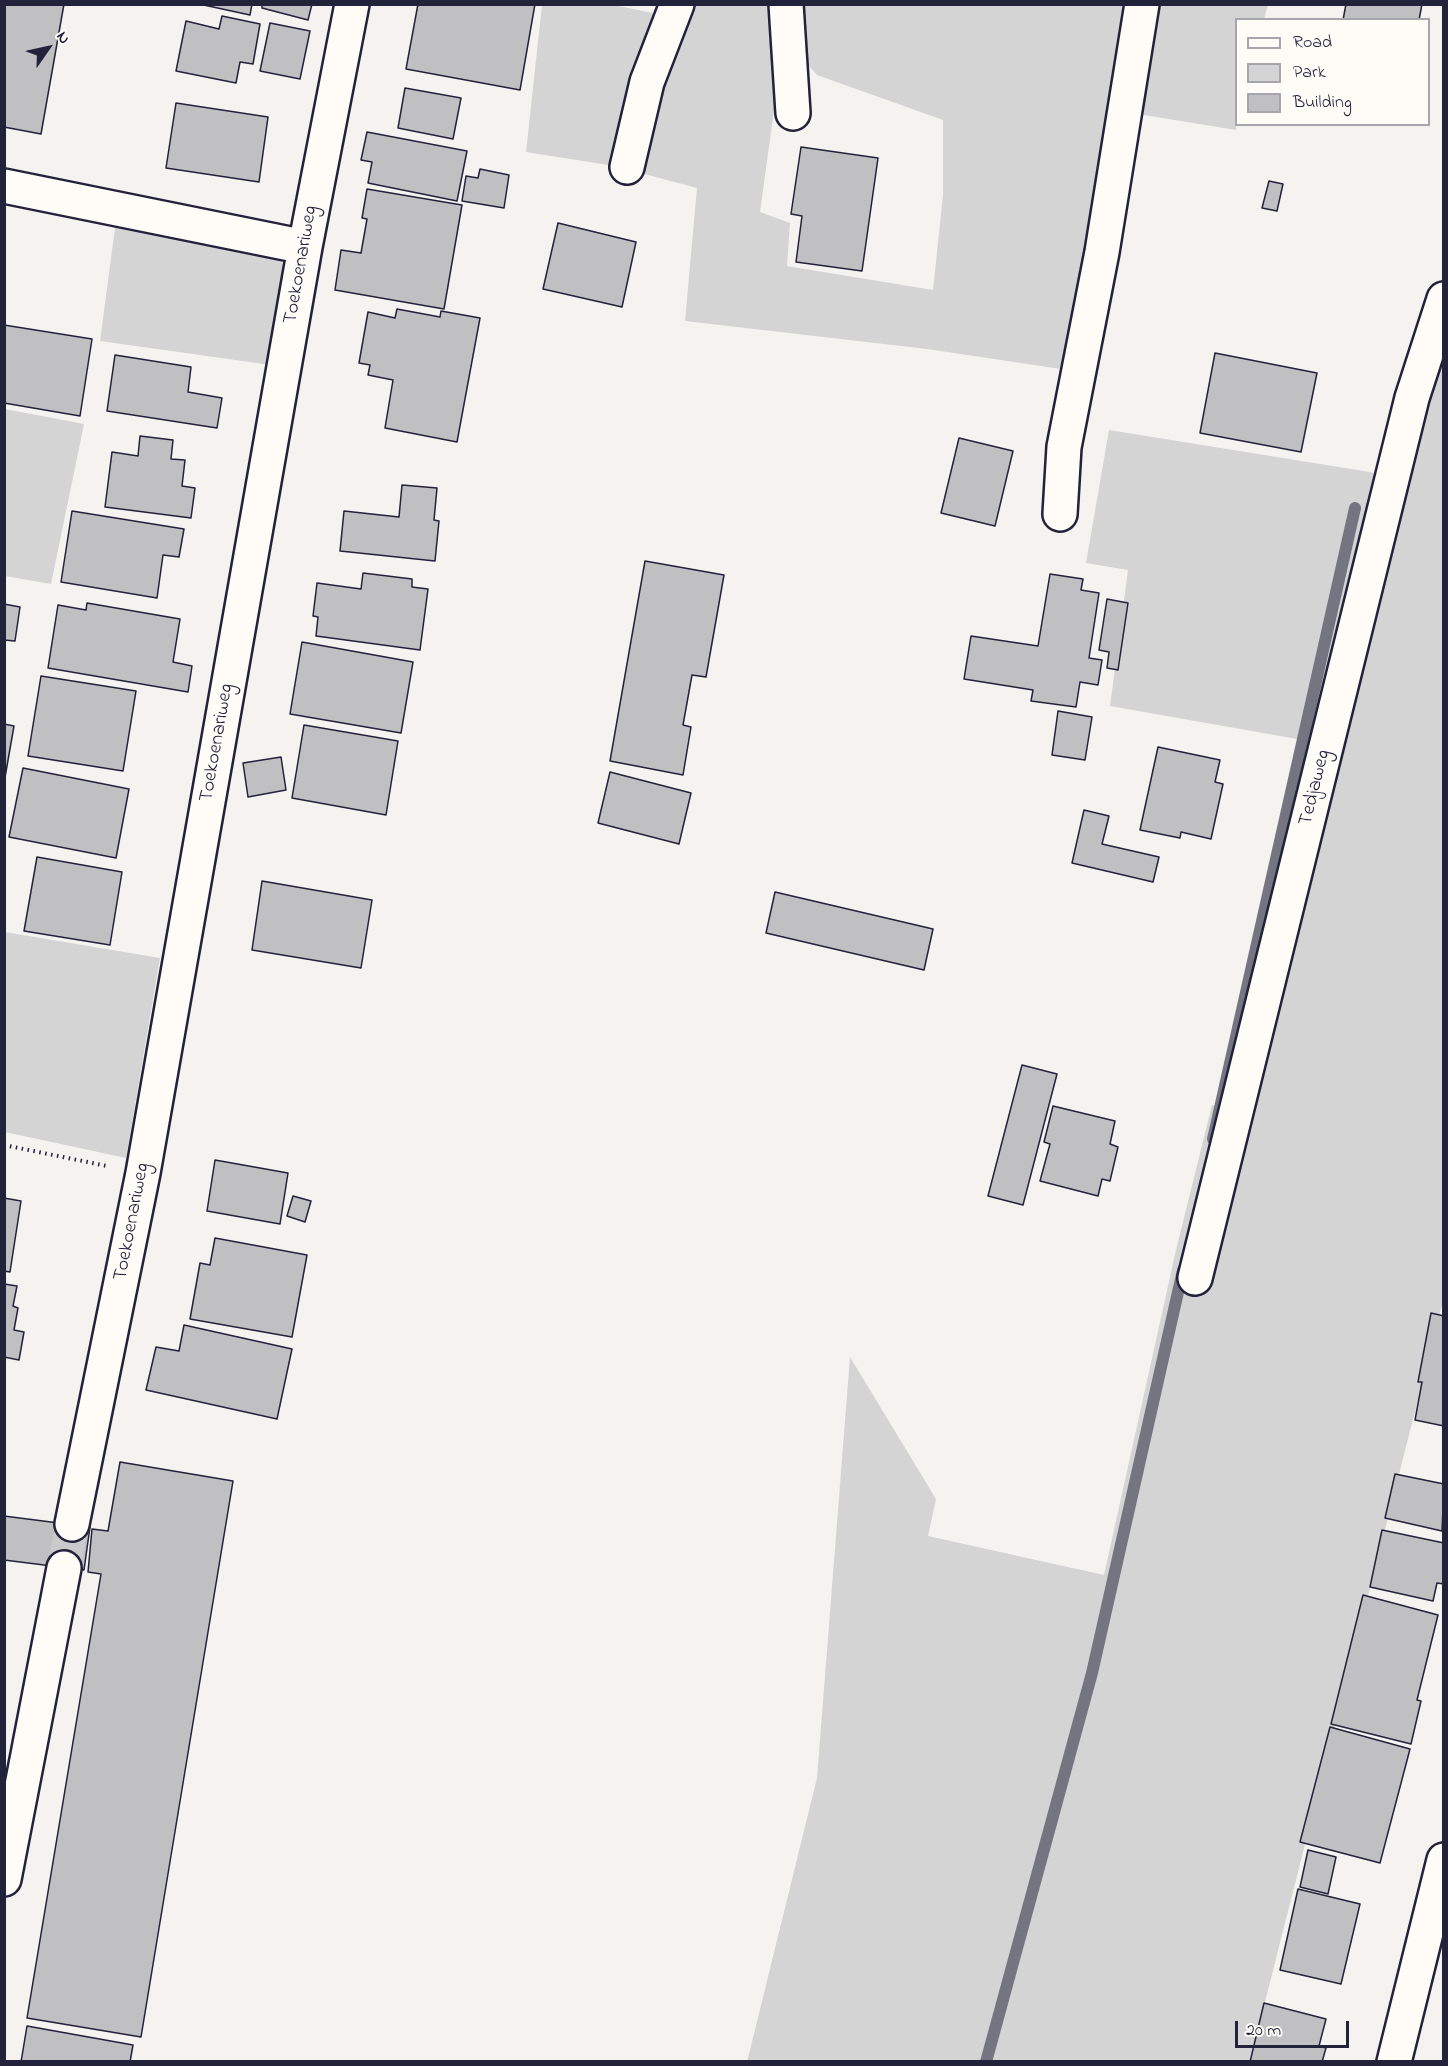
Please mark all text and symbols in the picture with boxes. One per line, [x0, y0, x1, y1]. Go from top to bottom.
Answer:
north arrow [18, 18, 78, 78]
legend [1235, 18, 1430, 126]
text: N [50, 27, 76, 49]
text: Road [1293, 30, 1332, 56]
text: Park [1293, 60, 1326, 86]
text: Building [1293, 90, 1352, 116]
street label: Toekoenariweg [280, 204, 324, 326]
street label: Toekoenariweg [196, 682, 240, 804]
street label: Tedjaweg [1295, 747, 1337, 829]
street label: Toekoenariweg [110, 1161, 156, 1283]
scale bar [1238, 2009, 1352, 2047]
text: 20 m [1246, 2018, 1281, 2044]

